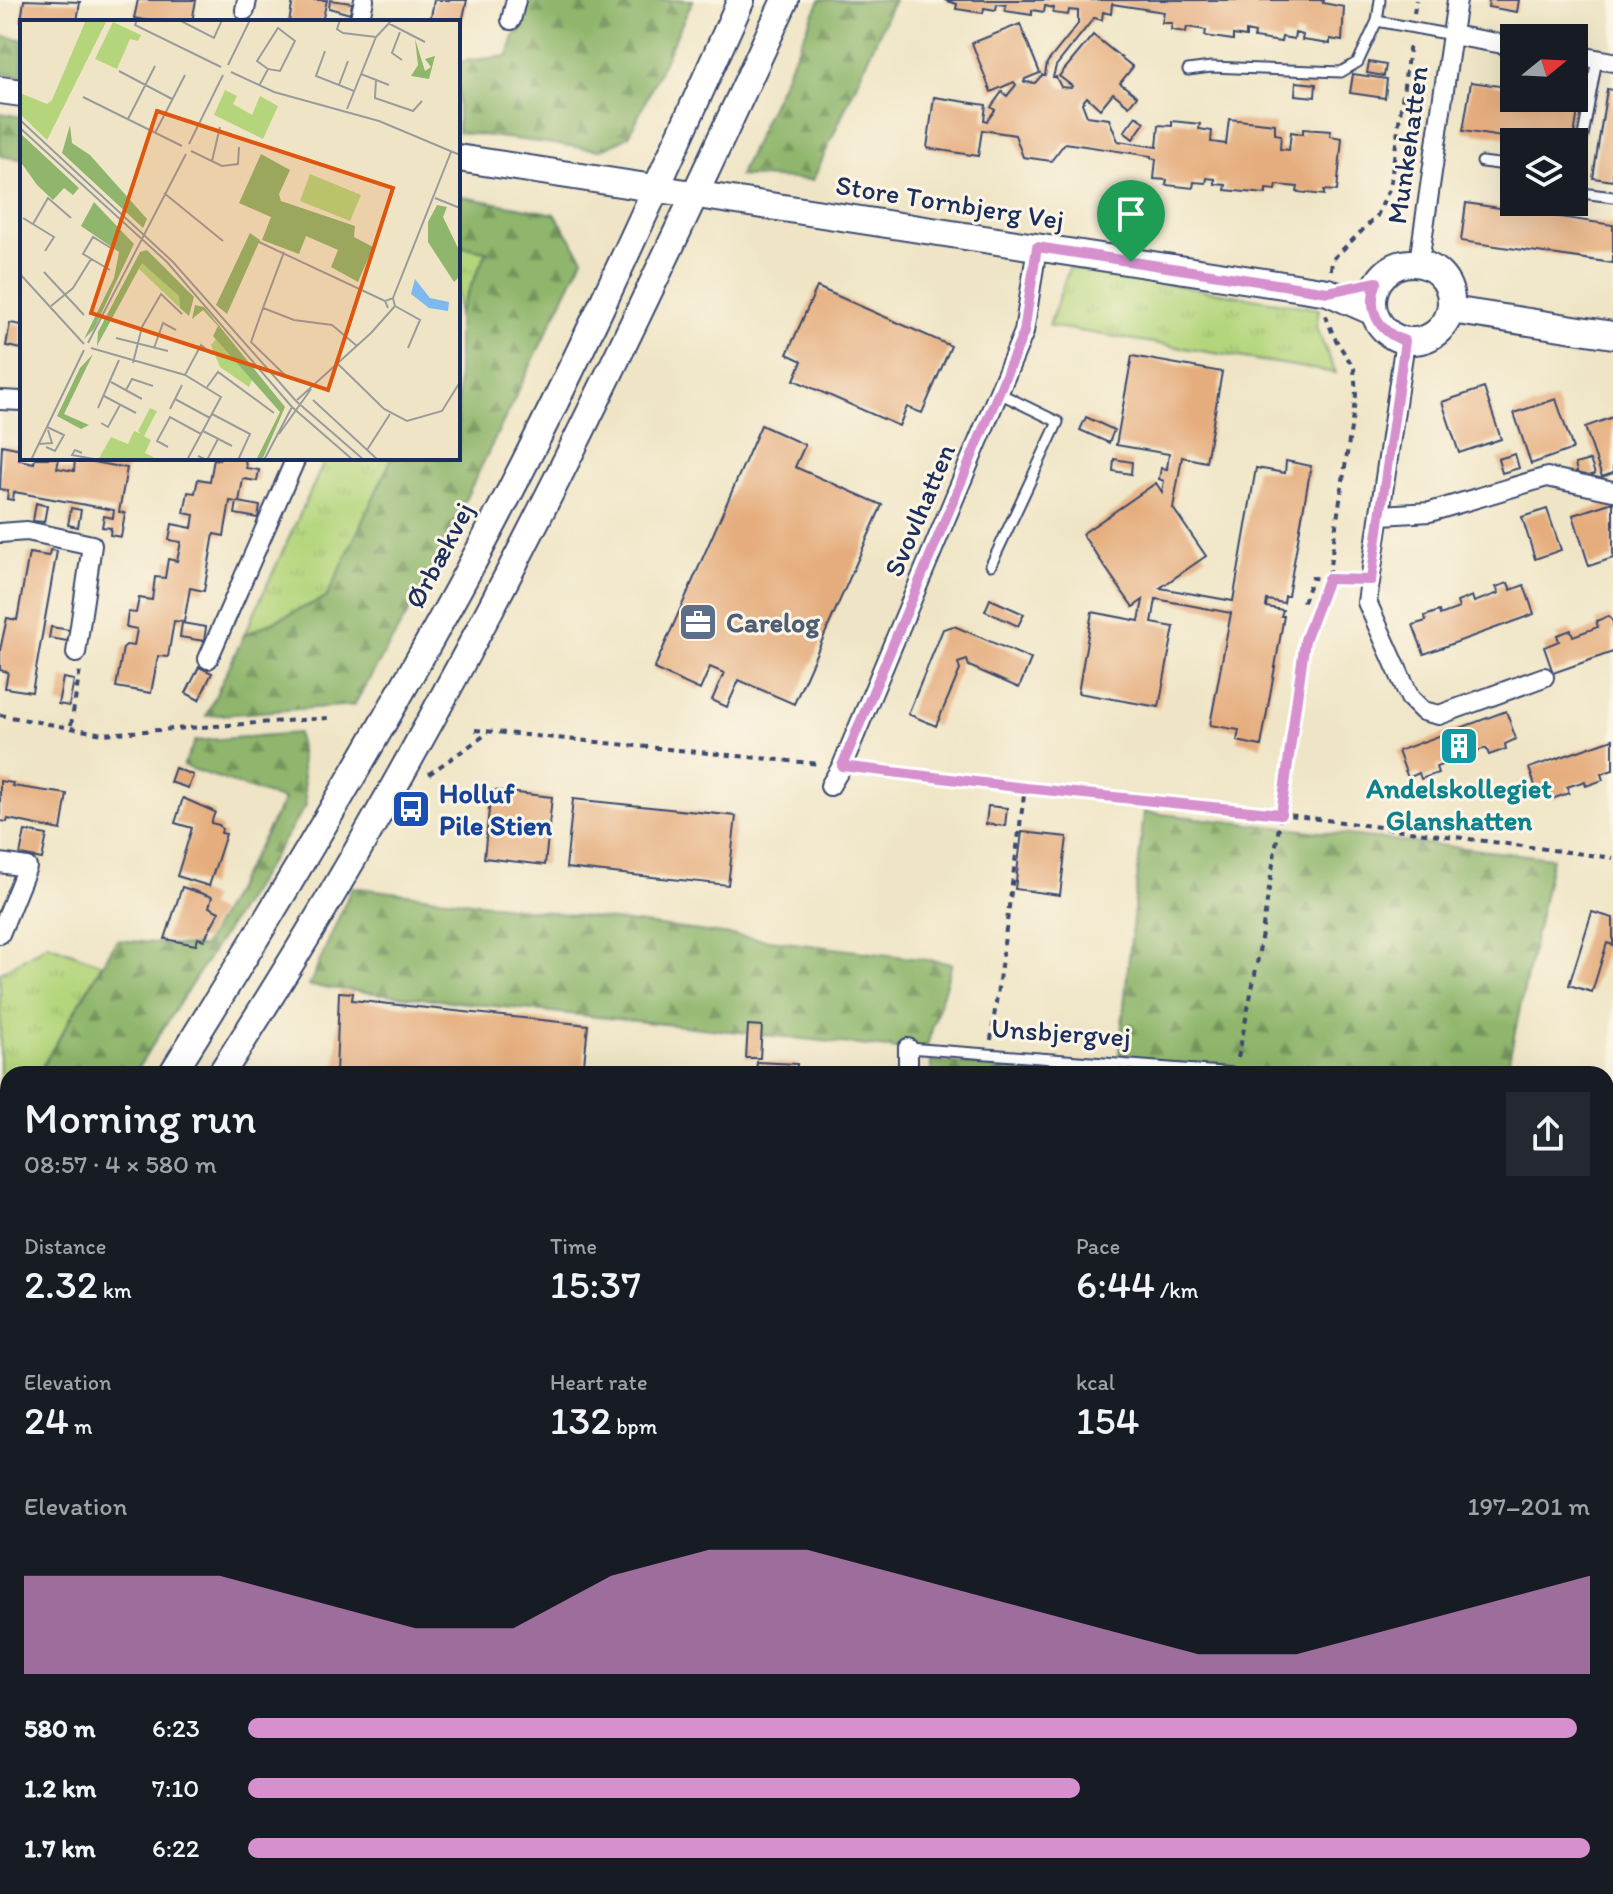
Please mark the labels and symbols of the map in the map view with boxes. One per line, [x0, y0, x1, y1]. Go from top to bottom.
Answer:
inset map [20, 20, 460, 460]
north arrow [1500, 24, 1588, 112]
street label: Munkehatten [1379, 64, 1435, 226]
street label: Store Tornbjerg Vej [833, 167, 1067, 237]
pin [1097, 180, 1165, 262]
street label: Svovlhatten [876, 438, 962, 581]
street label: Ørbækvej [397, 496, 481, 614]
office icon: Carelog [677, 601, 719, 643]
place label: Carelog [726, 605, 820, 639]
building icon: Andelskollegiet Glanshatten [1438, 725, 1480, 767]
place label: Andelskollegiet Glanshatten [1365, 771, 1552, 837]
place label: Holluf Pile Stien [439, 776, 552, 842]
bus stop icon: Holluf Pile Stien [390, 788, 432, 830]
street label: Unsbjergvej [990, 1010, 1132, 1054]

